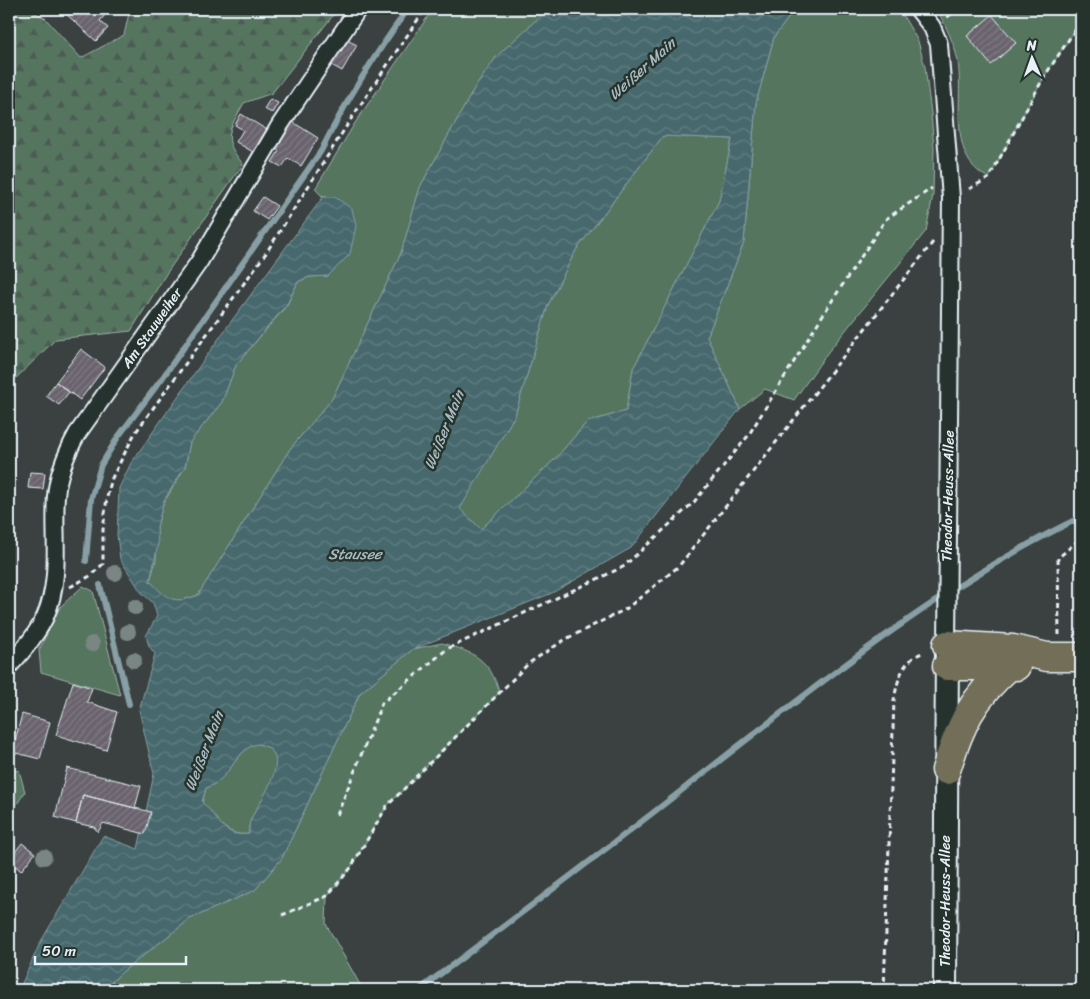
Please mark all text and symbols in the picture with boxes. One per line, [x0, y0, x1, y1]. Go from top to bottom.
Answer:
water label: Weißer Main [602, 30, 683, 106]
north arrow [1008, 32, 1058, 82]
text: N [1025, 33, 1037, 58]
street label: Am Stauweiher [114, 281, 190, 374]
water label: Weißer Main [416, 385, 472, 473]
street label: Theodor-Heuss-Allee [934, 430, 962, 562]
water label: Stausee [328, 541, 383, 567]
water label: Weißer Main [177, 706, 232, 794]
street label: Theodor-Heuss-Allee [933, 835, 958, 967]
scale bar [35, 934, 186, 966]
text: 50 m [42, 938, 77, 964]

